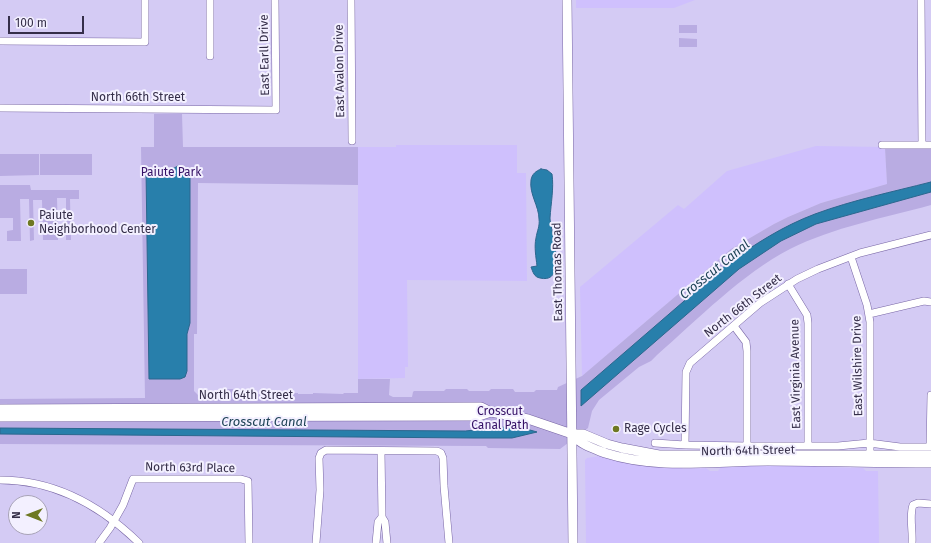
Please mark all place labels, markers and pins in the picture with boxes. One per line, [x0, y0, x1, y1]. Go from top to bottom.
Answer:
place label: Paiute Neighborhood Center [39, 209, 156, 237]
marker: Paiute Neighborhood Center [26, 218, 36, 228]
place label: Rage Cycles [624, 422, 687, 436]
marker: Rage Cycles [611, 424, 621, 434]

